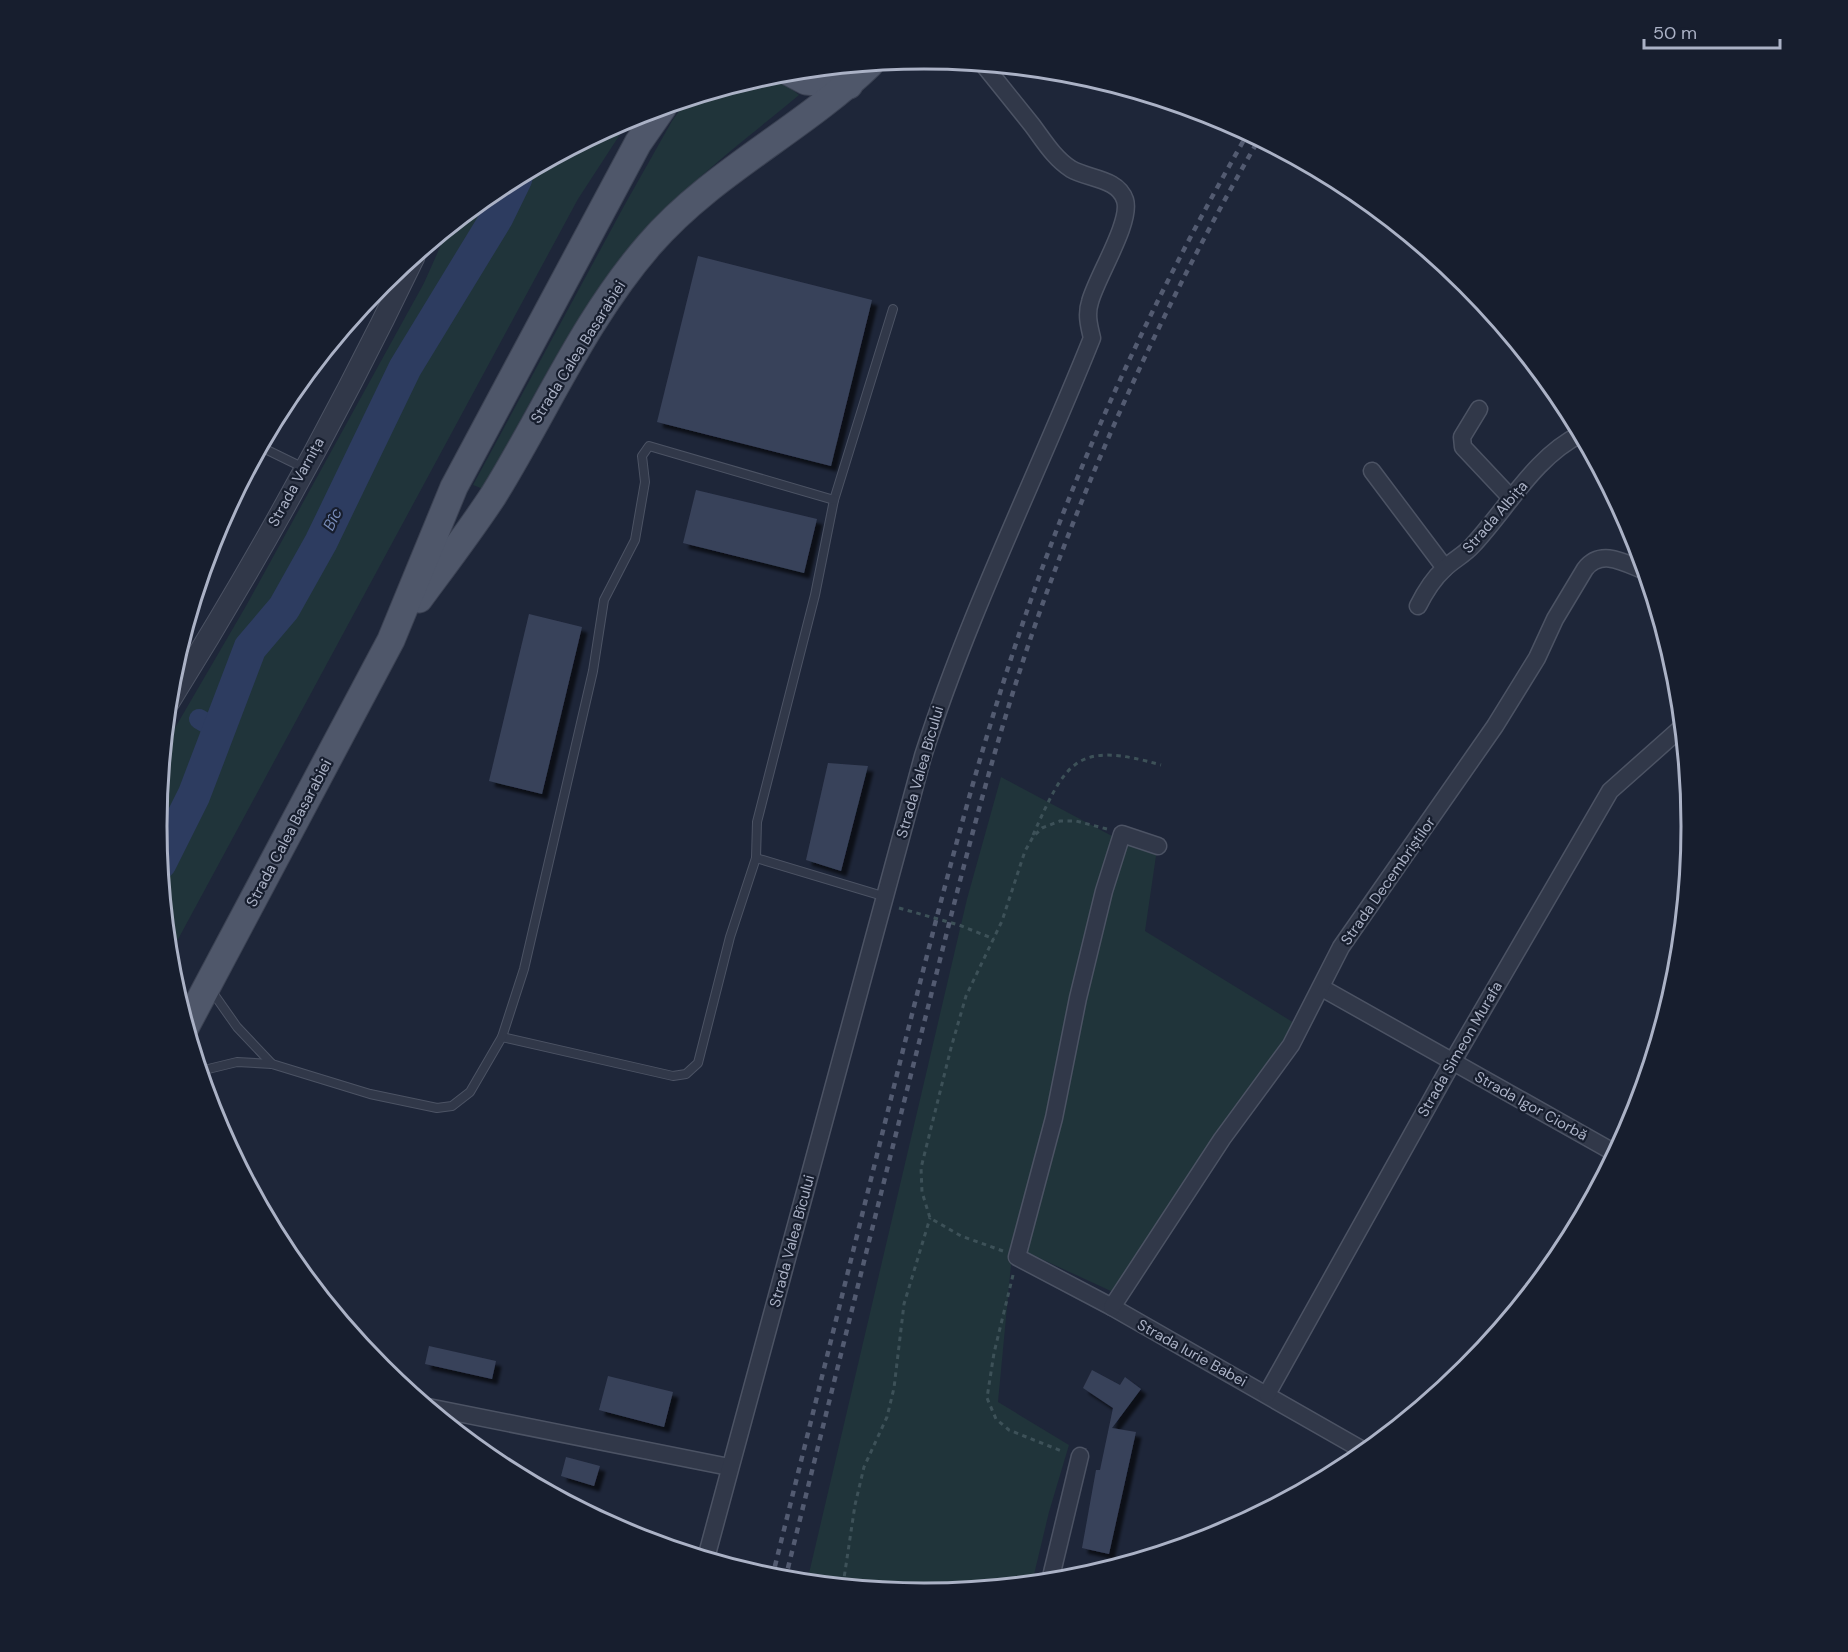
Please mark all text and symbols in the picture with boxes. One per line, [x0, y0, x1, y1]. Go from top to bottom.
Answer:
scale bar [1644, 12, 1780, 50]
text: 50 m [1653, 21, 1697, 45]
street label: Strada Calea Basarabiei [526, 277, 630, 427]
street label: Strada Varnița [263, 434, 329, 530]
street label: Strada Albița [1458, 476, 1532, 558]
water label: Bîc [318, 505, 347, 534]
street label: Strada Valea Bîcului [892, 704, 948, 840]
street label: Strada Calea Basarabiei [242, 756, 336, 910]
street label: Strada Decembriștilor [1336, 813, 1440, 949]
street label: Strada Simeon Murafa [1413, 978, 1507, 1120]
street label: Strada Igor Ciorbă [1471, 1067, 1591, 1145]
street label: Strada Valea Bîcului [765, 1173, 819, 1309]
street label: Strada Iurie Babei [1134, 1315, 1250, 1391]

